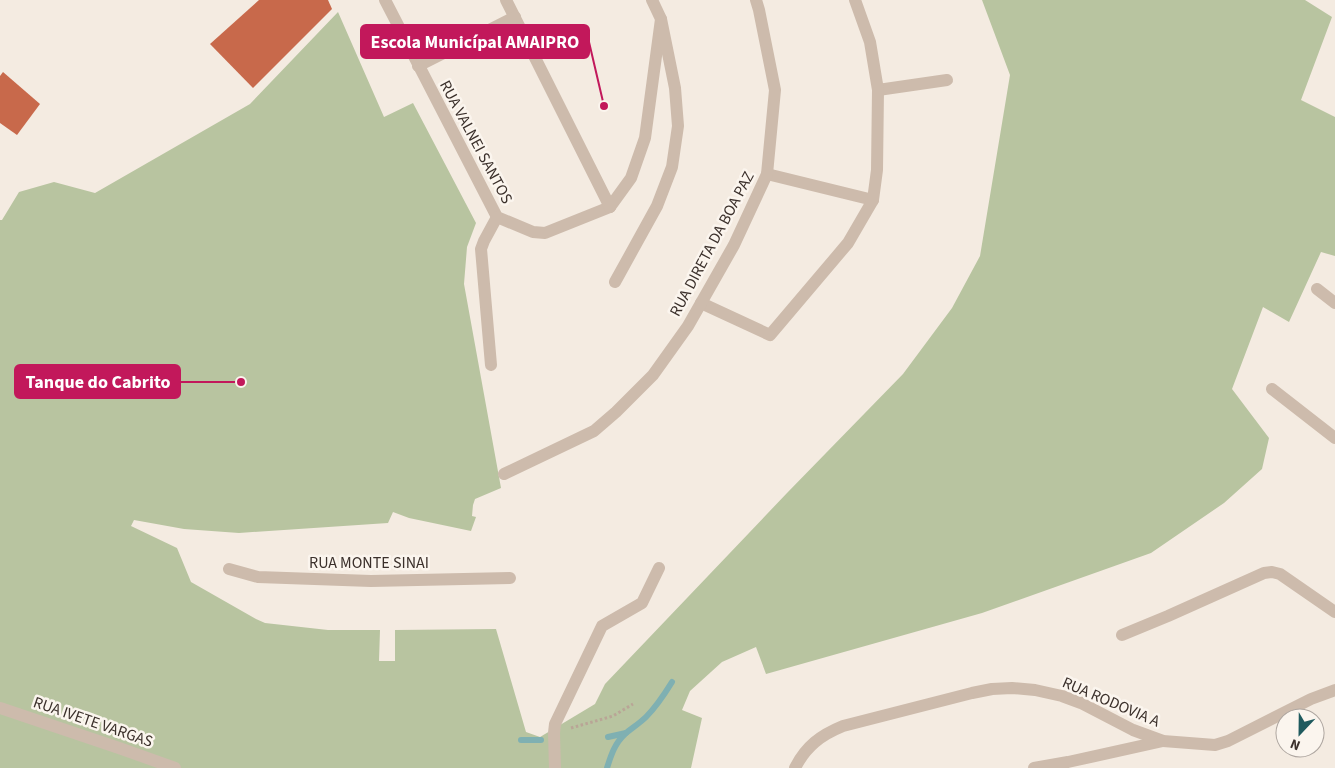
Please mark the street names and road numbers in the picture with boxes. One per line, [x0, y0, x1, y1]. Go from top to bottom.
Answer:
street label: RUA VALNEI SANTOS [434, 76, 518, 208]
street label: RUA DIRETA DA BOA PAZ [664, 168, 760, 320]
street label: RUA MONTE SINAI [309, 552, 429, 574]
street label: RUA RODOVIA A [1059, 672, 1163, 733]
street label: RUA IVETE VARGAS [30, 691, 156, 753]

